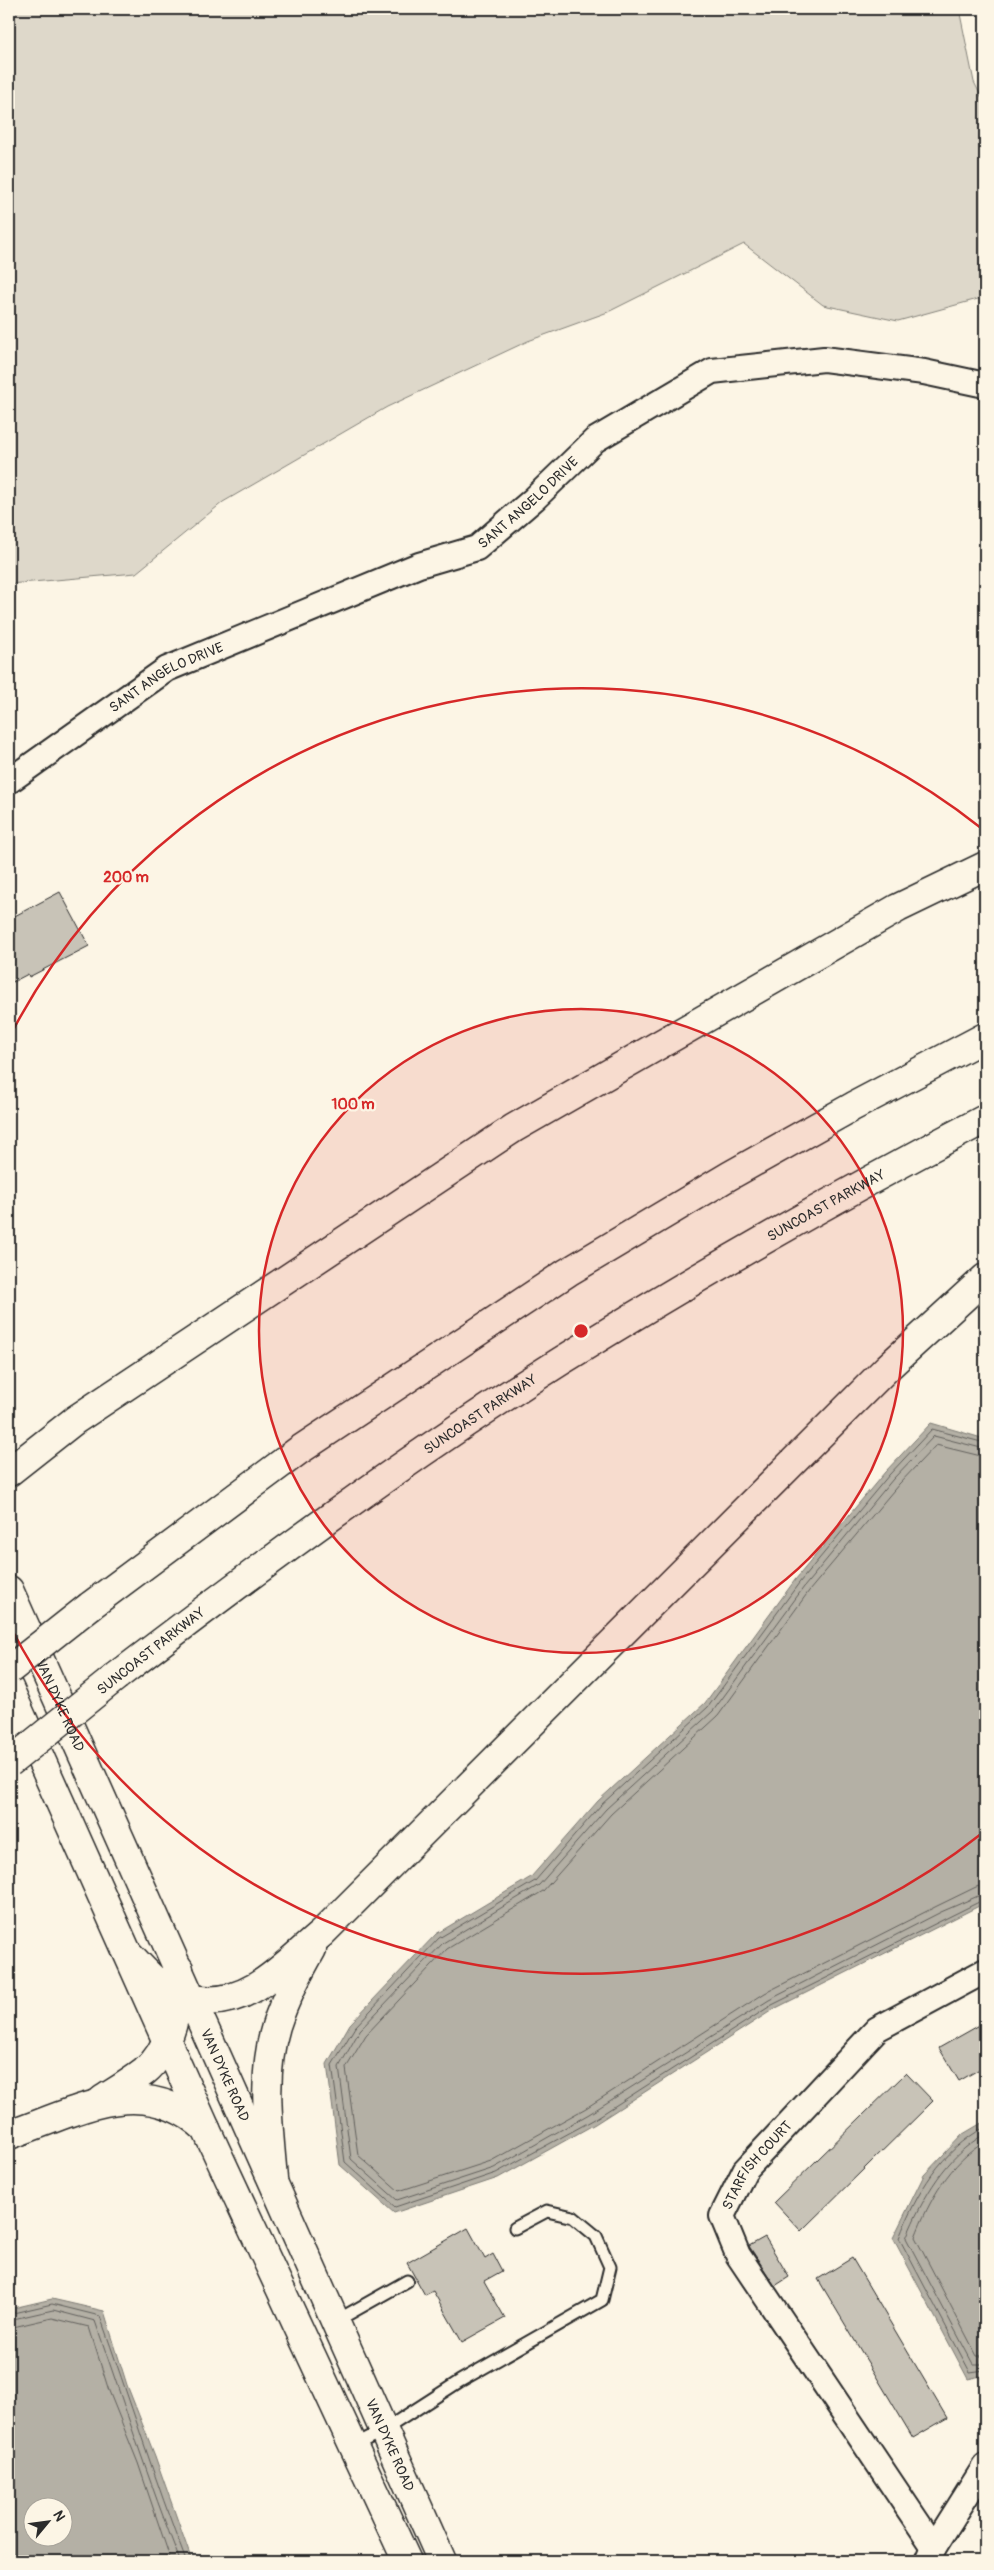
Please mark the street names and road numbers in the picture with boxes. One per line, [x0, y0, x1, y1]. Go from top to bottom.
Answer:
street label: SANT ANGELO DRIVE [474, 453, 581, 552]
street label: SANT ANGELO DRIVE [106, 638, 226, 716]
street label: SUNCOAST PARKWAY [764, 1165, 888, 1245]
street label: SUNCOAST PARKWAY [420, 1370, 540, 1458]
street label: SUNCOAST PARKWAY [94, 1604, 208, 1698]
street label: VAN DYKE ROAD [32, 1656, 88, 1754]
street label: VAN DYKE ROAD [197, 2026, 253, 2124]
street label: STARFISH COURT [718, 2117, 795, 2212]
street label: VAN DYKE ROAD [362, 2396, 418, 2494]

